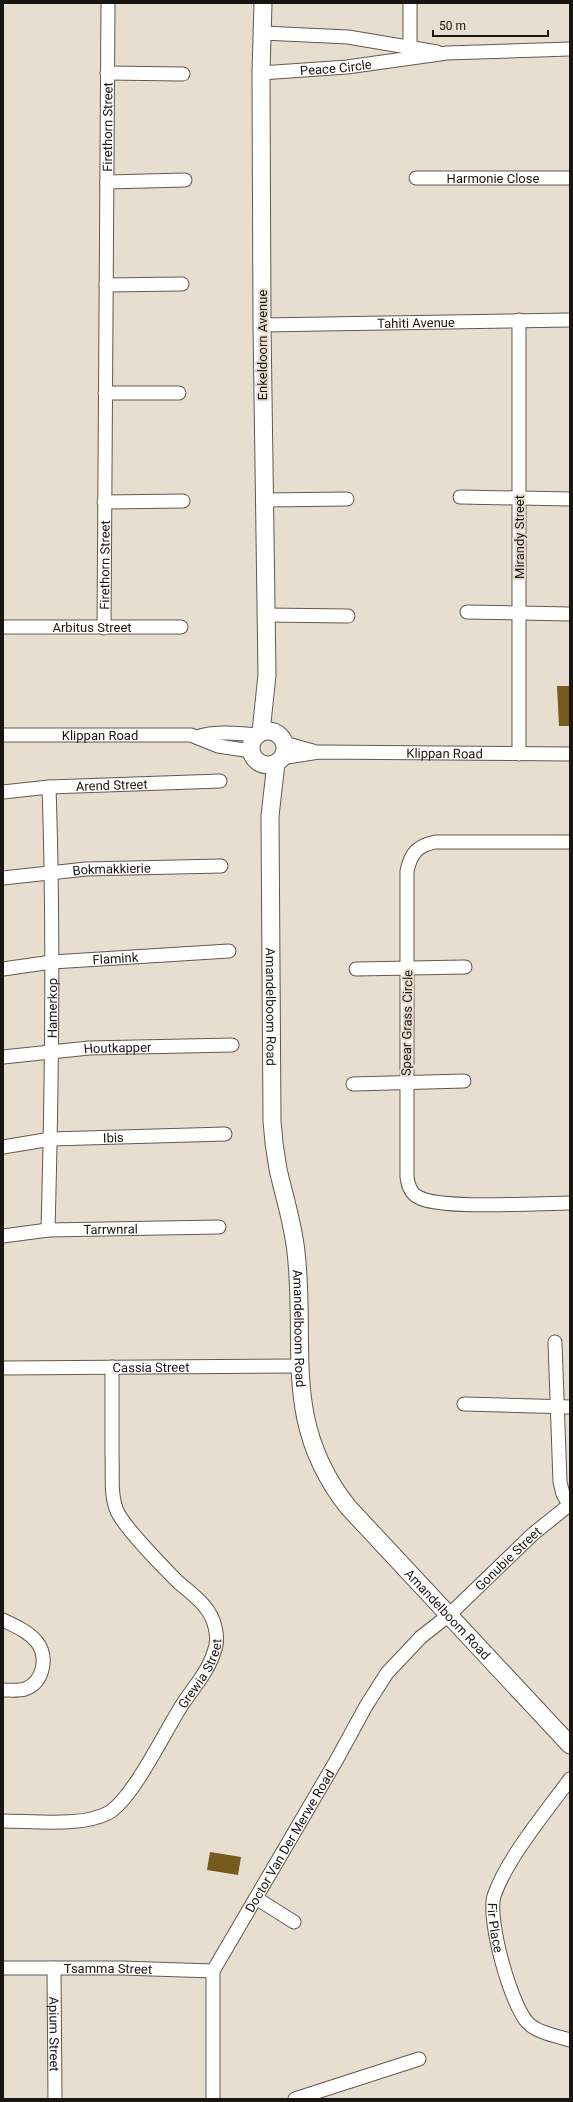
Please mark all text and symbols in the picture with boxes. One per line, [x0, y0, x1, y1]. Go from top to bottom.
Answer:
scale bar [433, 12, 548, 38]
text: 50 m [439, 19, 466, 33]
street label: Peace Circle [299, 56, 373, 78]
street label: Firethorn Street [99, 82, 115, 172]
street label: Harmonie Close [447, 171, 539, 186]
street label: Enkeldoorn Avenue [255, 290, 270, 400]
street label: Tahiti Avenue [377, 314, 455, 331]
street label: Mirandy Street [512, 495, 527, 579]
street label: Firethorn Street [97, 520, 112, 610]
street label: Arbitus Street [52, 620, 132, 635]
street label: Klippan Road [62, 728, 138, 743]
street label: Klippan Road [406, 745, 483, 761]
street label: Arend Street [76, 776, 148, 794]
street label: Bokmakkierie [72, 860, 151, 878]
street label: Amandelboom Road [263, 947, 279, 1066]
street label: Flamink [92, 949, 139, 967]
street label: Spear Grass Circle [399, 970, 415, 1076]
street label: Hamerkop [44, 978, 59, 1038]
street label: Houtkapper [83, 1039, 152, 1056]
street label: Ibis [103, 1129, 124, 1145]
street label: Tarrwnral [83, 1221, 138, 1237]
street label: Amandelboom Road [290, 1269, 309, 1388]
street label: Cassia Street [113, 1359, 189, 1375]
street label: Gonubie Street [472, 1523, 544, 1593]
street label: Amandelboom Road [402, 1566, 494, 1662]
street label: Grewia Street [175, 1638, 224, 1711]
street label: Doctor Van Der Merwe Road [242, 1767, 337, 1915]
street label: Fir Place [485, 1903, 507, 1954]
street label: Tsamma Street [64, 1961, 152, 1976]
street label: Apium Street [47, 1996, 62, 2072]

